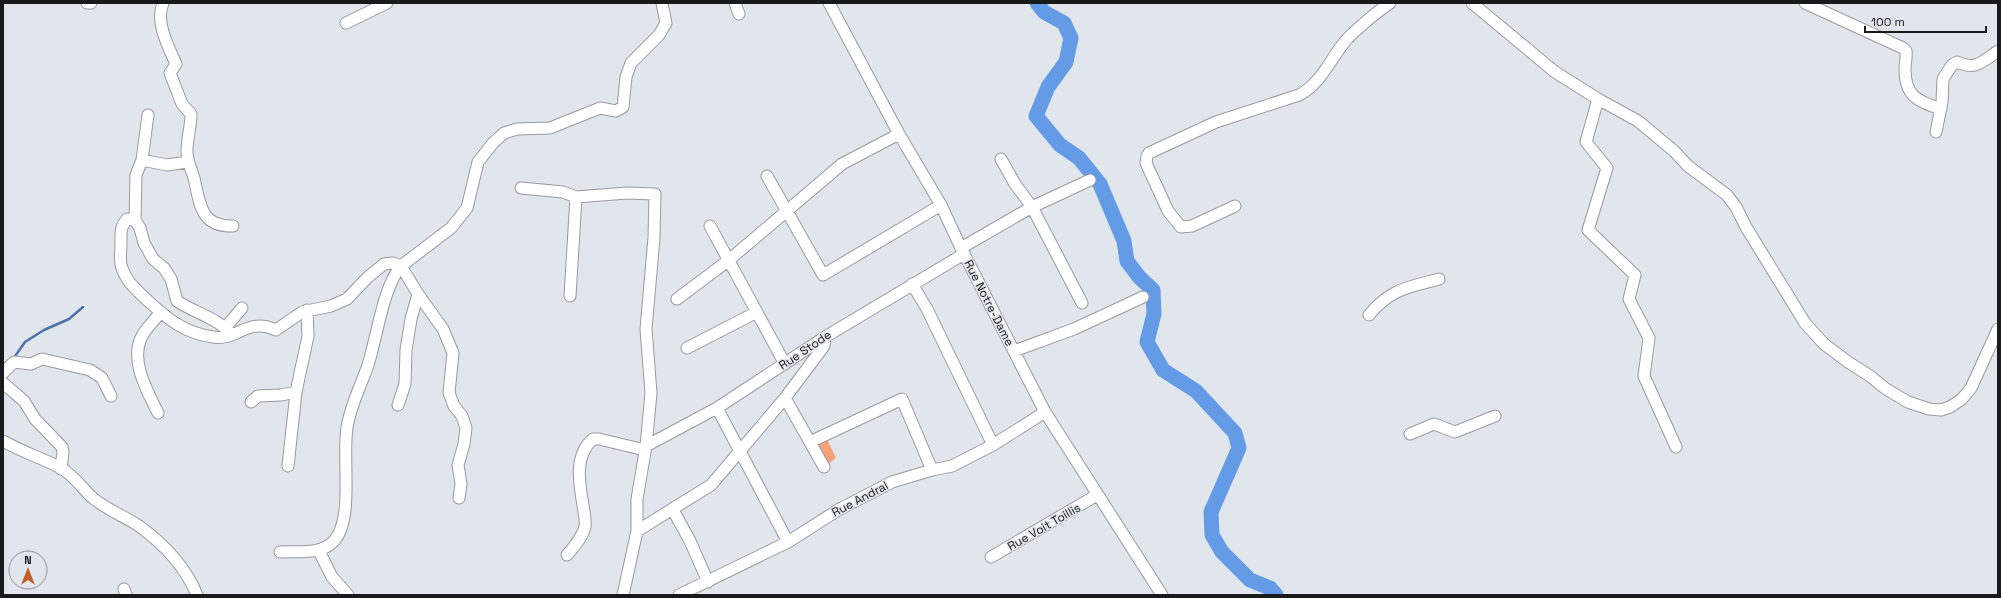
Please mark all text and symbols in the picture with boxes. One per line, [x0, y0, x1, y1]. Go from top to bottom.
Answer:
scale bar [1865, 8, 1986, 34]
text: 100 m [1871, 14, 1905, 30]
street label: Rue Notre-Dame [960, 257, 1018, 349]
street label: Rue Stode [776, 327, 834, 373]
street label: Rue Andral [829, 477, 891, 521]
street label: Rue Voit Toillis [1005, 500, 1083, 554]
north arrow [8, 550, 48, 590]
text: N [24, 553, 32, 567]

